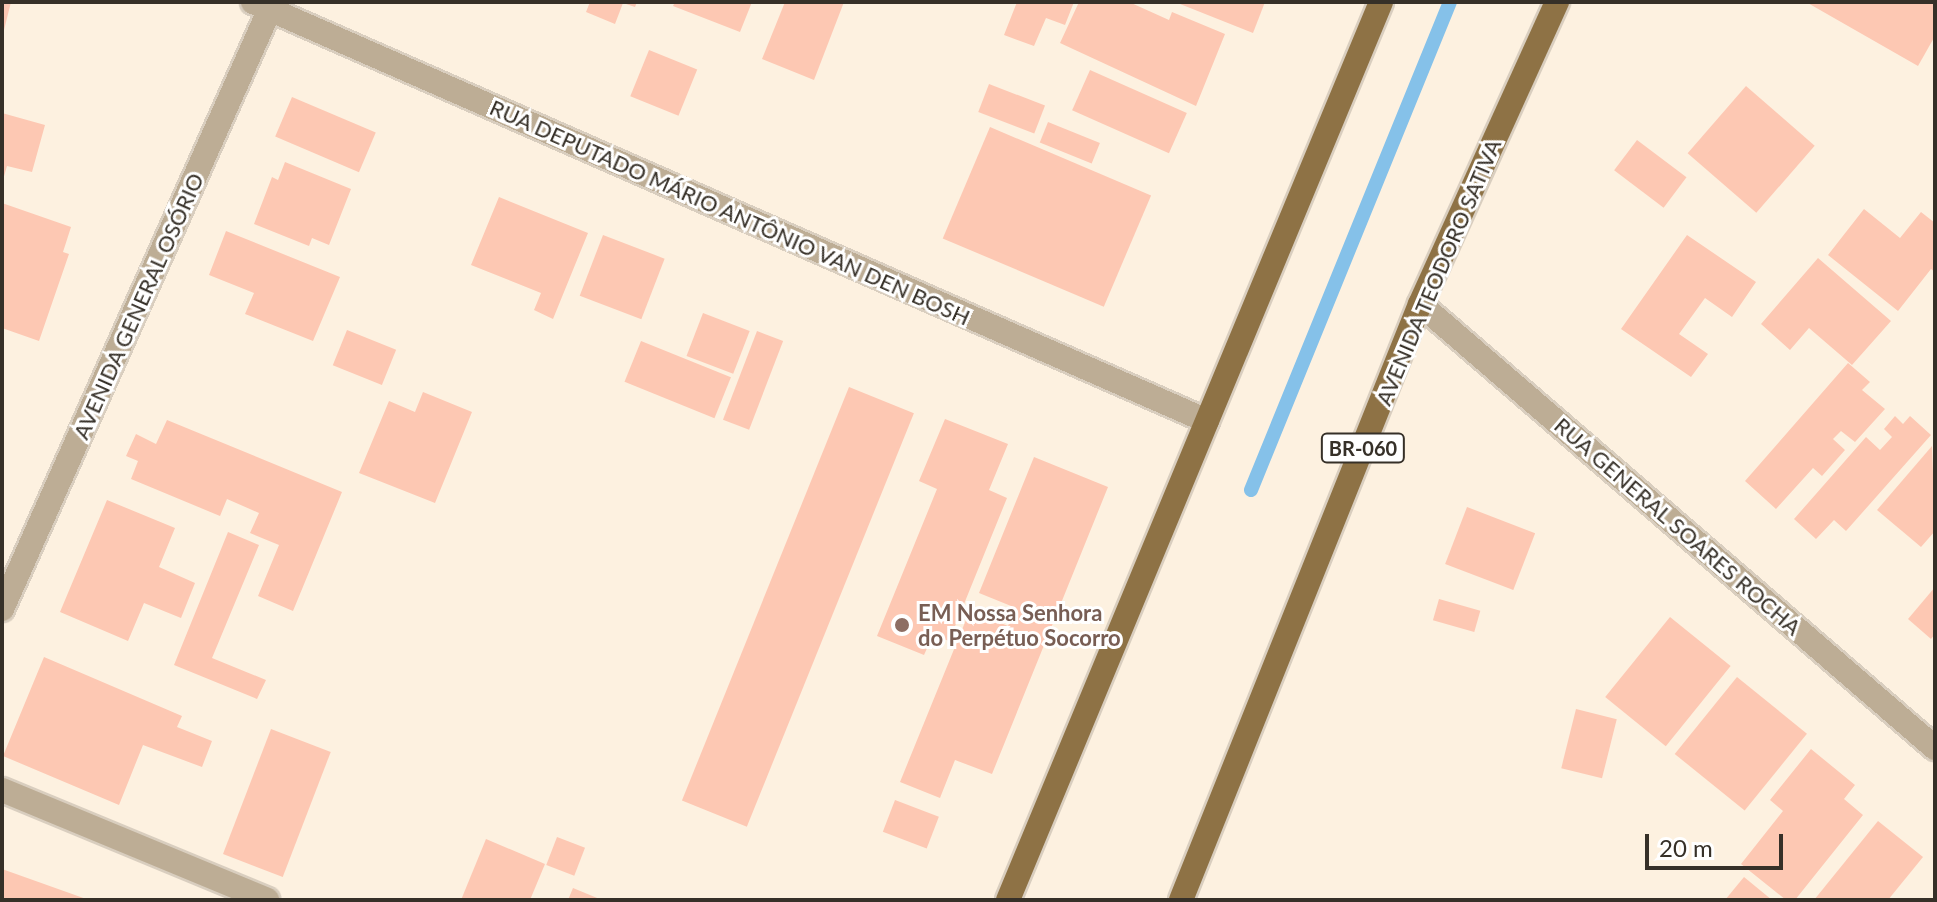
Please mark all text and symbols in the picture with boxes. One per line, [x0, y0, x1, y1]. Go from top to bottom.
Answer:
street label: RUA DEPUTADO MÁRIO ANTÔNIO VAN DEN BOSH [485, 93, 975, 331]
street label: AVENIDA TEODORO SATIVA [1370, 134, 1506, 410]
street label: AVENIDA GENERAL OSÓRIO [67, 168, 209, 444]
street label: RUA GENERAL SOARES ROCHA [1549, 411, 1807, 641]
road number: BR-060 [1319, 432, 1407, 464]
place label: EM Nossa Senhora do Perpétuo Socorro [918, 599, 1121, 650]
marker: EM Nossa Senhora do Perpétuo Socorro [893, 616, 911, 634]
scale bar [1649, 818, 1787, 868]
text: 20 m [1659, 833, 1713, 862]

